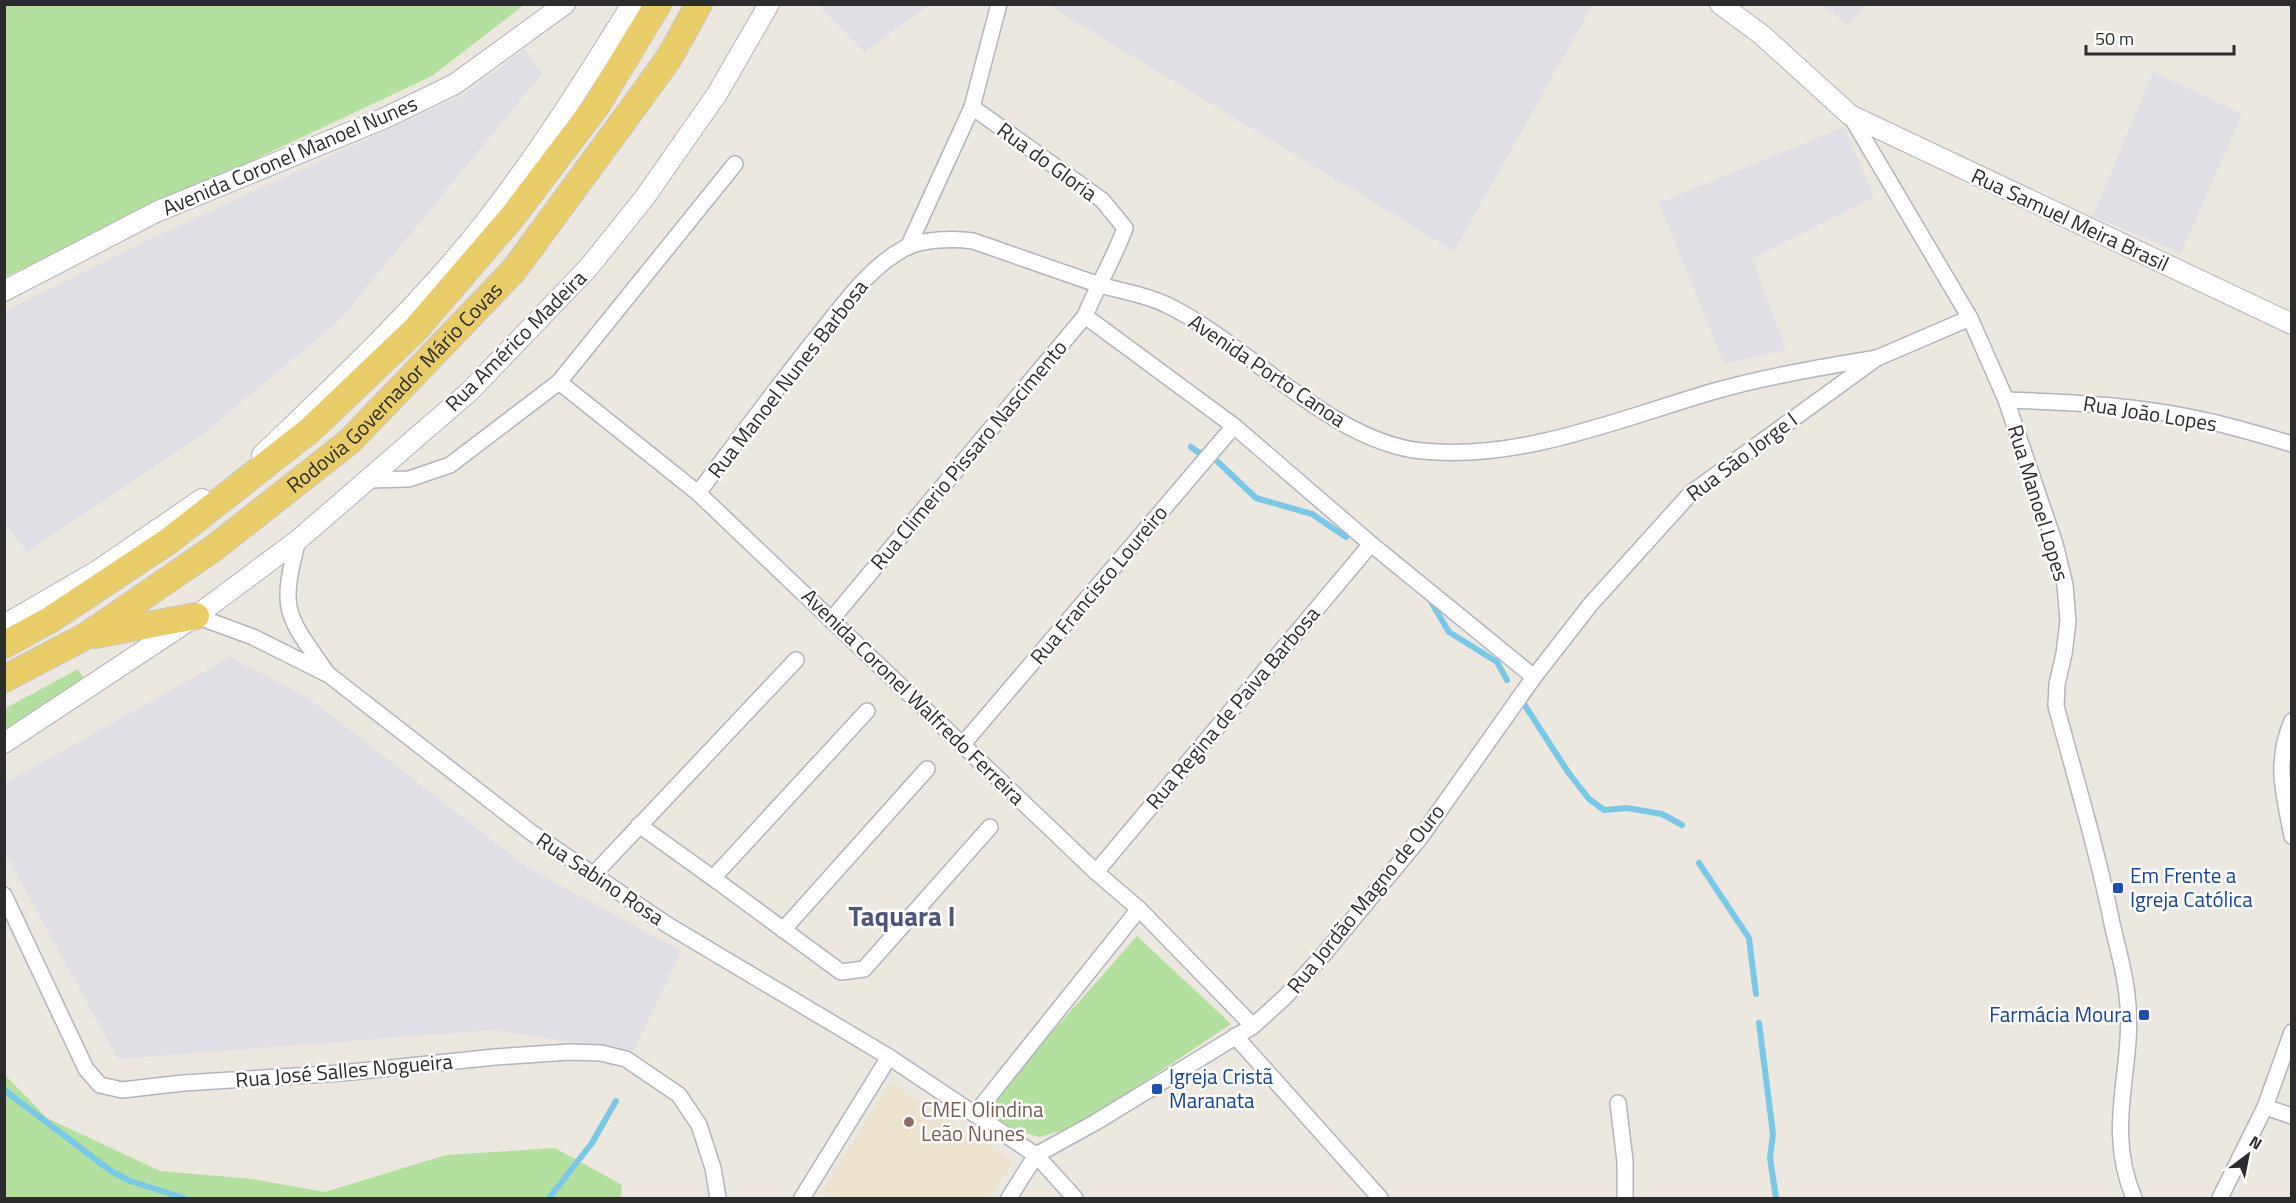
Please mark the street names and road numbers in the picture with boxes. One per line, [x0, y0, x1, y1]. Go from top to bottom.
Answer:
street label: Avenida Coronel Manoel Nunes [157, 87, 422, 223]
street label: Rua do Gloria [991, 114, 1105, 209]
street label: Rua Samuel Meira Brasil [1966, 159, 2175, 279]
street label: Rua Américo Madeira [437, 262, 594, 418]
street label: Rua Manoel Nunes Barbosa [699, 272, 875, 485]
street label: Rodovia Governador Mário Covas [279, 274, 509, 500]
street label: Avenida Porto Canoa [1183, 306, 1353, 435]
street label: Rua Climerio Pissaro Nascimento [862, 332, 1074, 576]
street label: Rua João Lopes [2081, 387, 2219, 439]
street label: Rua São Jorge I [1679, 404, 1804, 509]
street label: Rua Manoel Lopes [2000, 420, 2078, 585]
street label: Rua Francisco Loureiro [1022, 498, 1175, 671]
street label: Avenida Coronel Walfredo Ferreira [795, 580, 1033, 812]
street label: Rua Regina de Paiva Barbosa [1138, 599, 1327, 816]
street label: Rua Jordão Magno de Ouro [1279, 797, 1452, 1000]
street label: Rua Sabino Rosa [530, 824, 671, 933]
street label: Rua José Salles Nogueira [234, 1045, 454, 1095]

